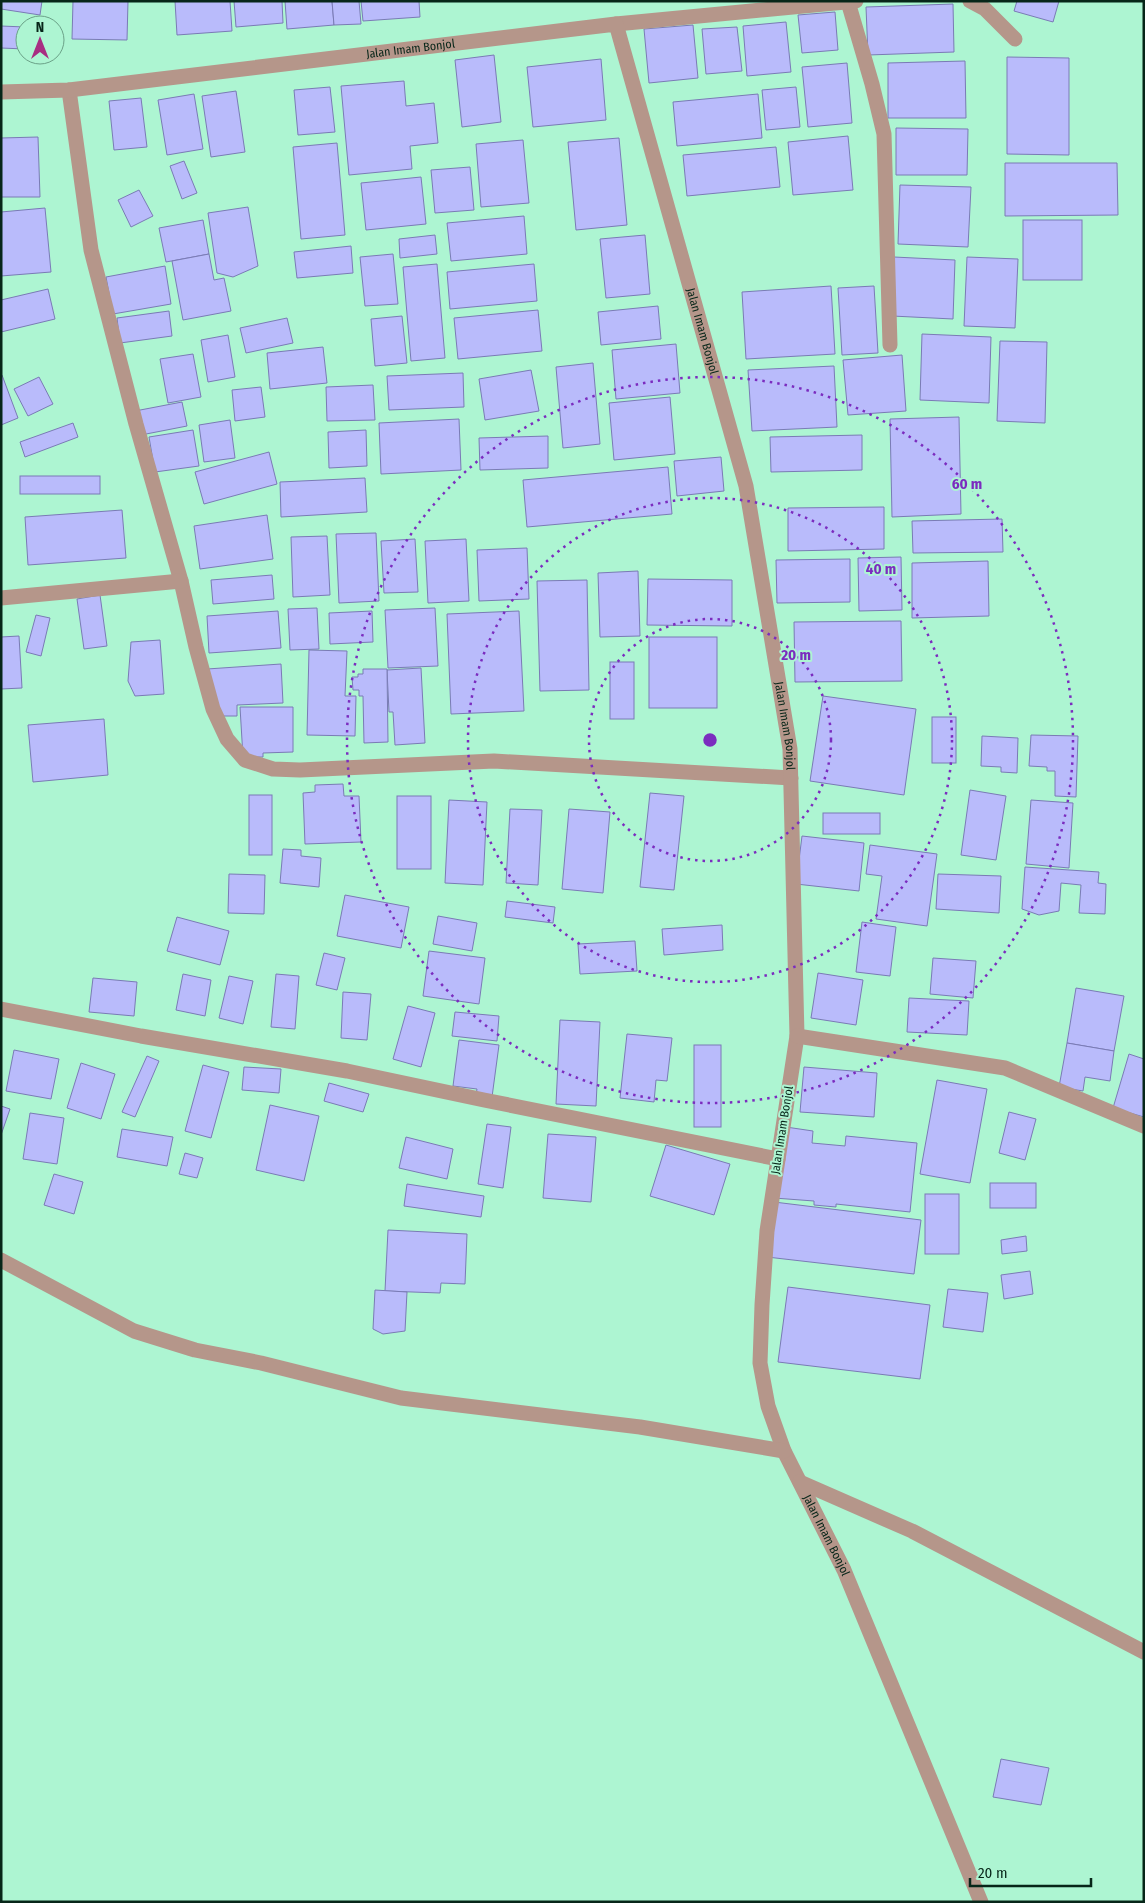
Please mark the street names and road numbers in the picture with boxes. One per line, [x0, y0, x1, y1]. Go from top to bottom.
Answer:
street label: Jalan Imam Bonjol [365, 36, 456, 61]
street label: Jalan Imam Bonjol [684, 286, 721, 376]
street label: Jalan Imam Bonjol [772, 681, 798, 770]
street label: Jalan Imam Bonjol [768, 1085, 796, 1175]
street label: Jalan Imam Bonjol [800, 1492, 853, 1578]

